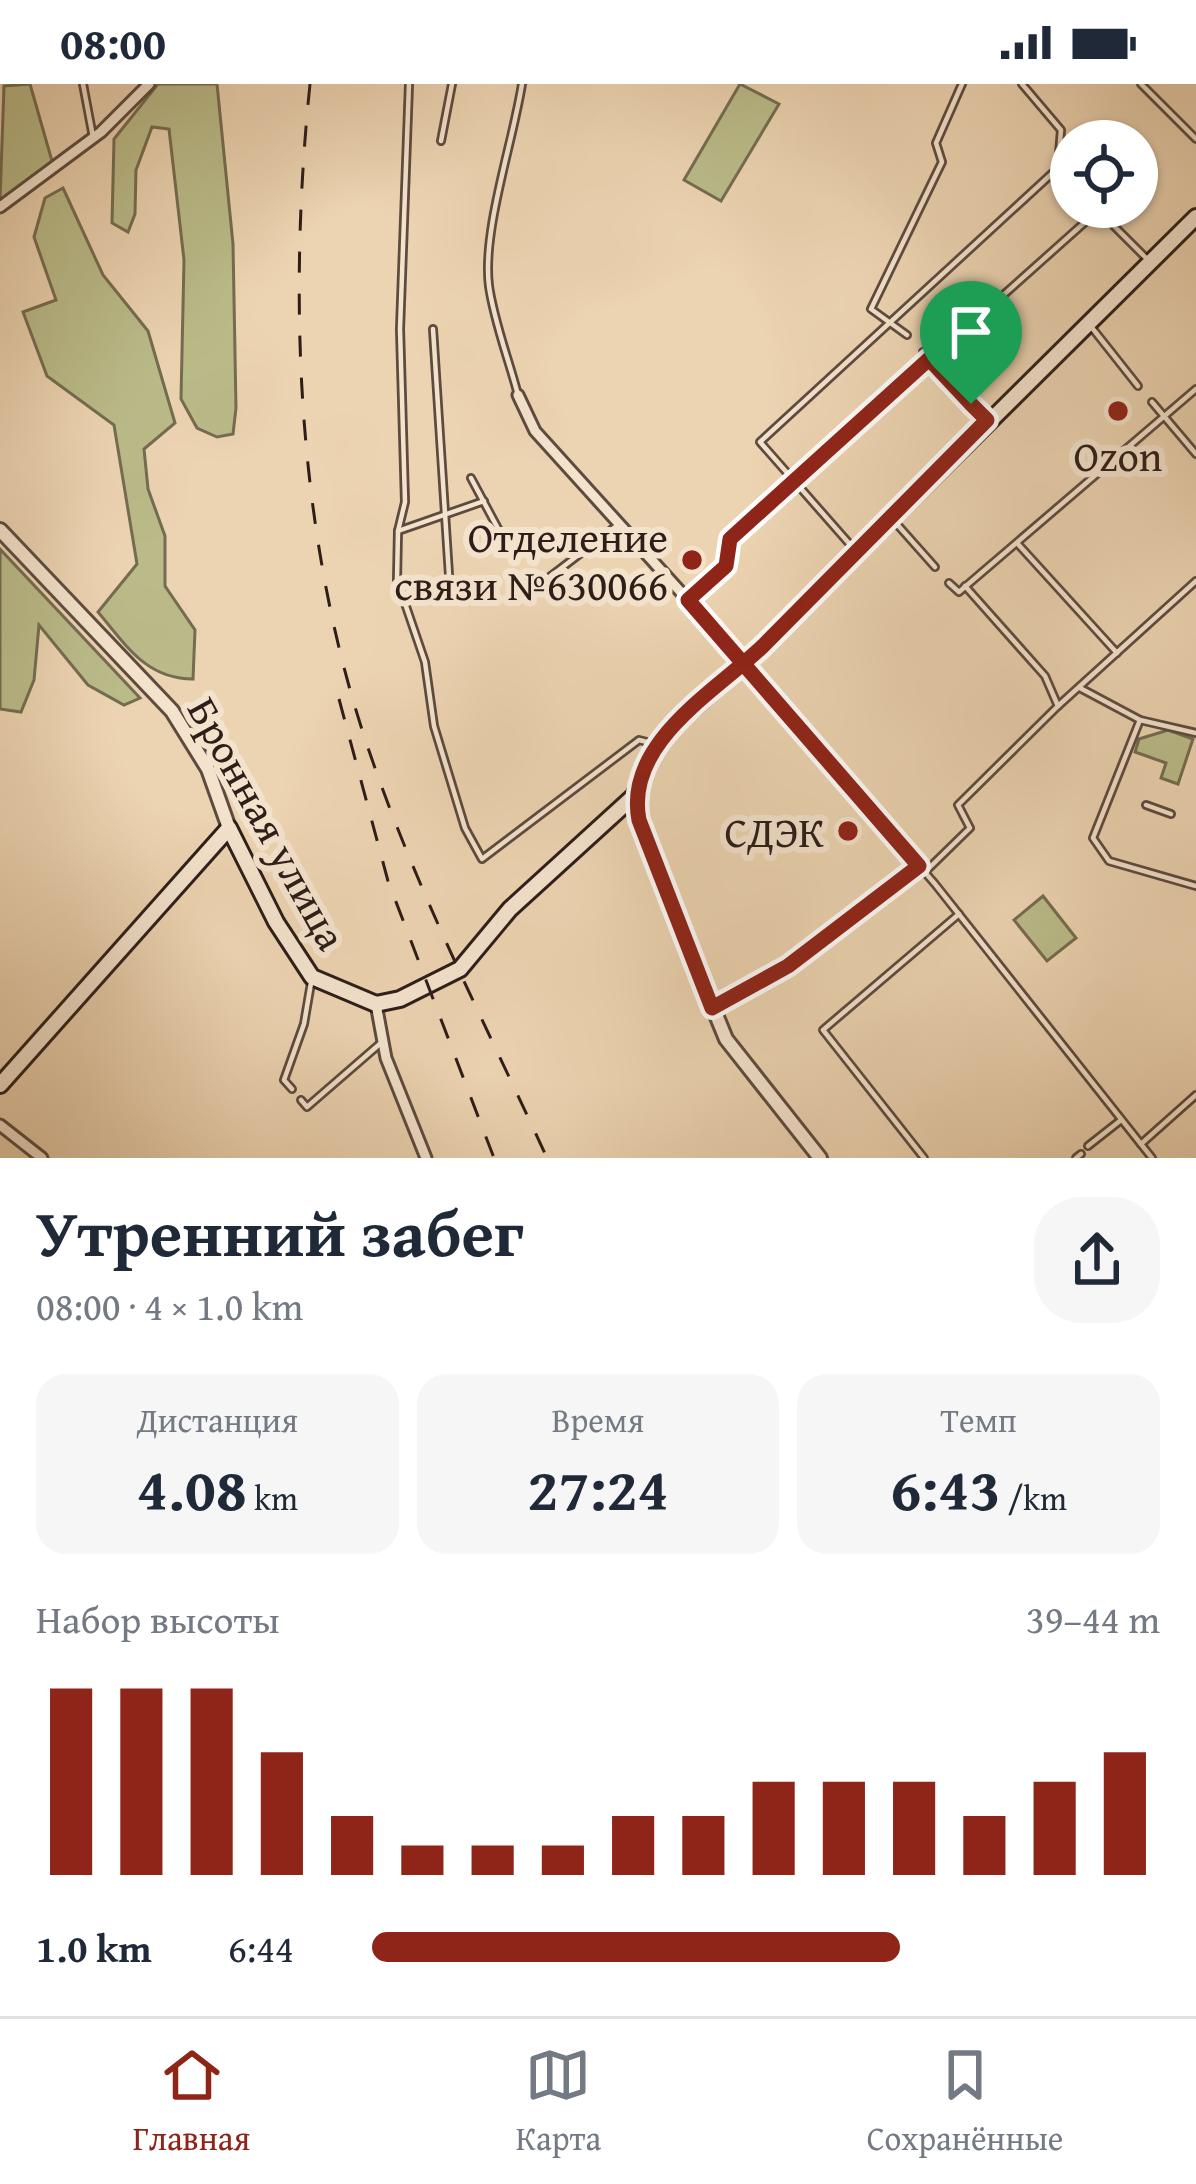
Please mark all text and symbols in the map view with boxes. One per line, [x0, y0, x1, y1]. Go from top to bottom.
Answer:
text: 08:00 [60, 10, 166, 75]
map controls [1050, 120, 1158, 228]
button: locate [1050, 120, 1158, 228]
pin [920, 281, 1022, 404]
icon: arrive [938, 299, 1004, 365]
marker: Ozon [1105, 398, 1131, 424]
place label: Ozon [1074, 425, 1163, 486]
place label: Отделение связи №630066 [394, 506, 668, 615]
marker: Отделение связи №630066 [679, 547, 705, 573]
street label: Бронная улица [173, 686, 363, 960]
place label: СДЭК [725, 801, 824, 862]
marker: СДЭК [835, 818, 861, 844]
text: Утренний забег [36, 1183, 524, 1280]
button: share [1034, 1197, 1160, 1323]
text: 08:00 · 4 × 1.0 km [36, 1277, 303, 1334]
text: Дистанция [137, 1396, 298, 1444]
text: Время [552, 1396, 644, 1444]
text: Темп [941, 1396, 1017, 1444]
text: 4.08 [137, 1444, 247, 1532]
text: 27:24 [527, 1444, 669, 1532]
text: 6:43 [890, 1444, 1000, 1532]
text: km [247, 1474, 298, 1522]
text: /km [1000, 1474, 1067, 1522]
text: Набор высоты [36, 1590, 280, 1647]
text: 39–44 m [1026, 1590, 1160, 1647]
text: 1.0 km [36, 1919, 152, 1976]
text: 6:44 [228, 1919, 294, 1976]
tab: Главная [133, 2042, 250, 2162]
tab: Карта [516, 2042, 601, 2162]
tab: Сохранённые [867, 2042, 1063, 2162]

